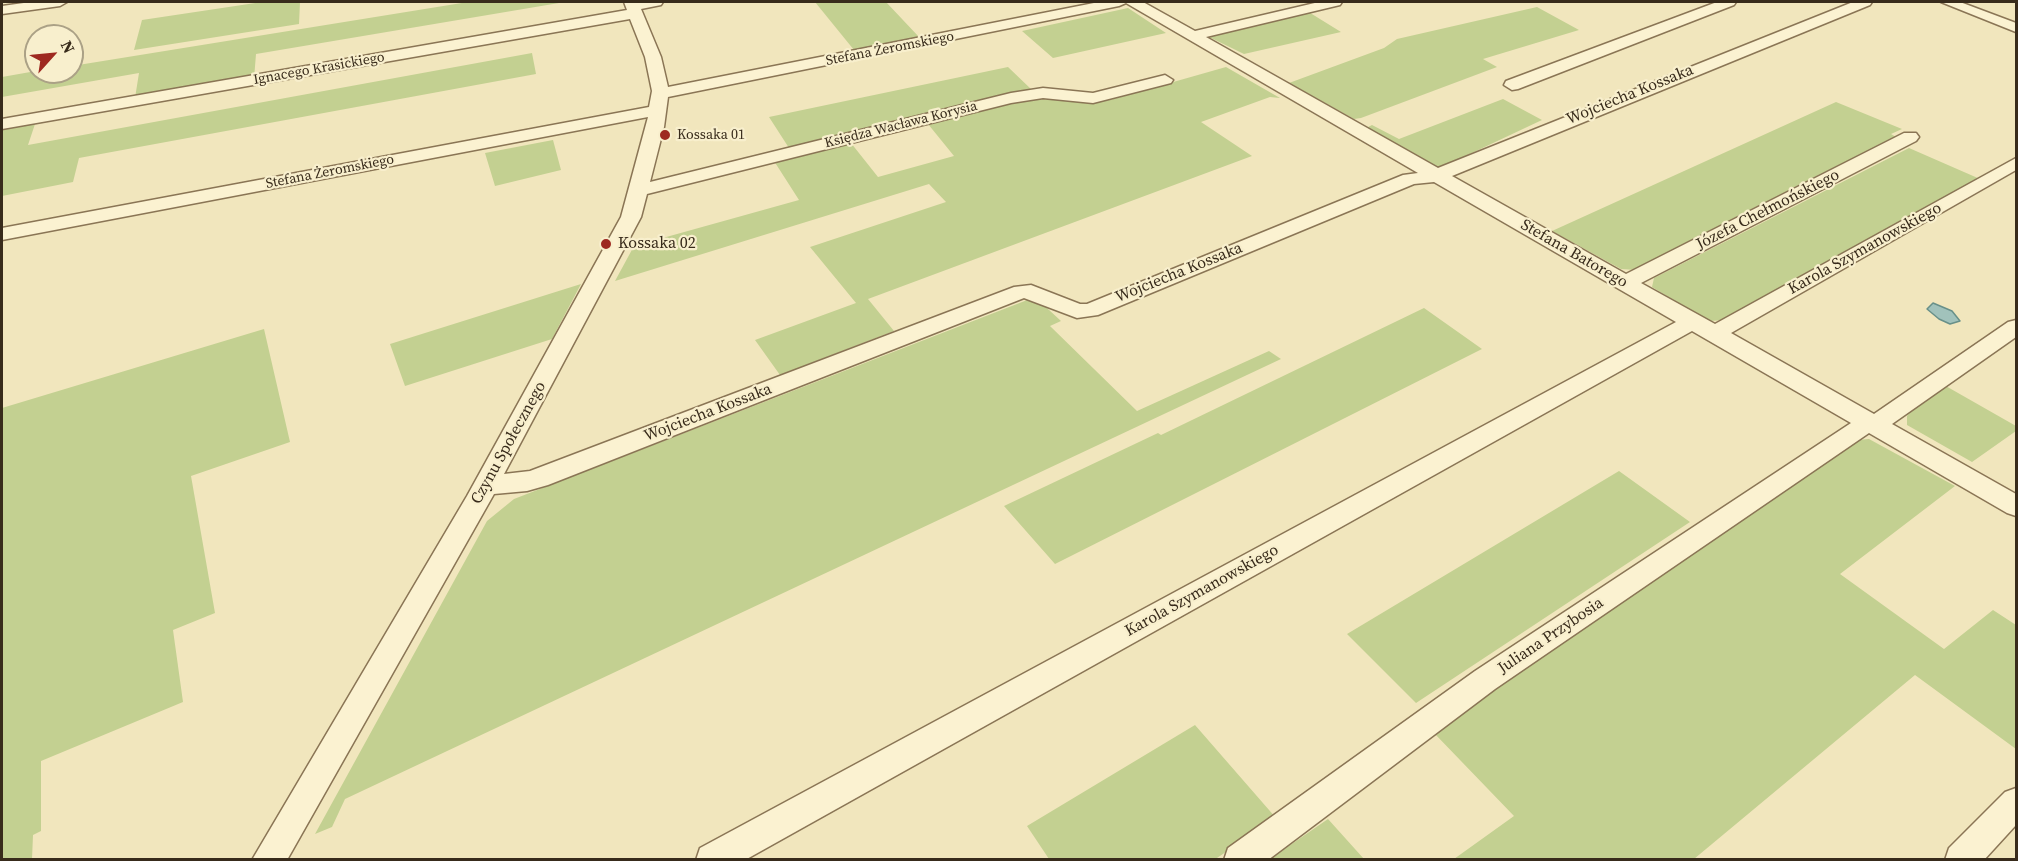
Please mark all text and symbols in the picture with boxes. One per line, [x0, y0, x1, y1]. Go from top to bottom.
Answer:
north arrow [24, 24, 84, 84]
street label: Stefana Żeromskiego [825, 28, 955, 70]
text: N [56, 37, 81, 57]
street label: Ignacego Krasickiego [252, 49, 386, 89]
street label: Wojciecha Kossaka [1564, 61, 1696, 129]
street label: Księdza Wacława Korysia [823, 98, 979, 152]
place label: Kossaka 01 [677, 127, 745, 143]
marker: Kossaka 01 [658, 128, 672, 142]
street label: Stefana Żeromskiego [265, 151, 395, 193]
street label: Józefa Chełmońskiego [1693, 166, 1843, 254]
street label: Karola Szymanowskiego [1785, 199, 1945, 299]
street label: Stefana Batorego [1517, 216, 1631, 292]
place label: Kossaka 02 [618, 234, 696, 254]
marker: Kossaka 02 [599, 237, 613, 251]
street label: Wojciecha Kossaka [1113, 239, 1245, 307]
street label: Czynu Społecznego [467, 378, 551, 508]
street label: Wojciecha Kossaka [641, 380, 775, 446]
street label: Karola Szymanowskiego [1122, 541, 1282, 641]
street label: Juliana Przybosia [1495, 594, 1607, 678]

